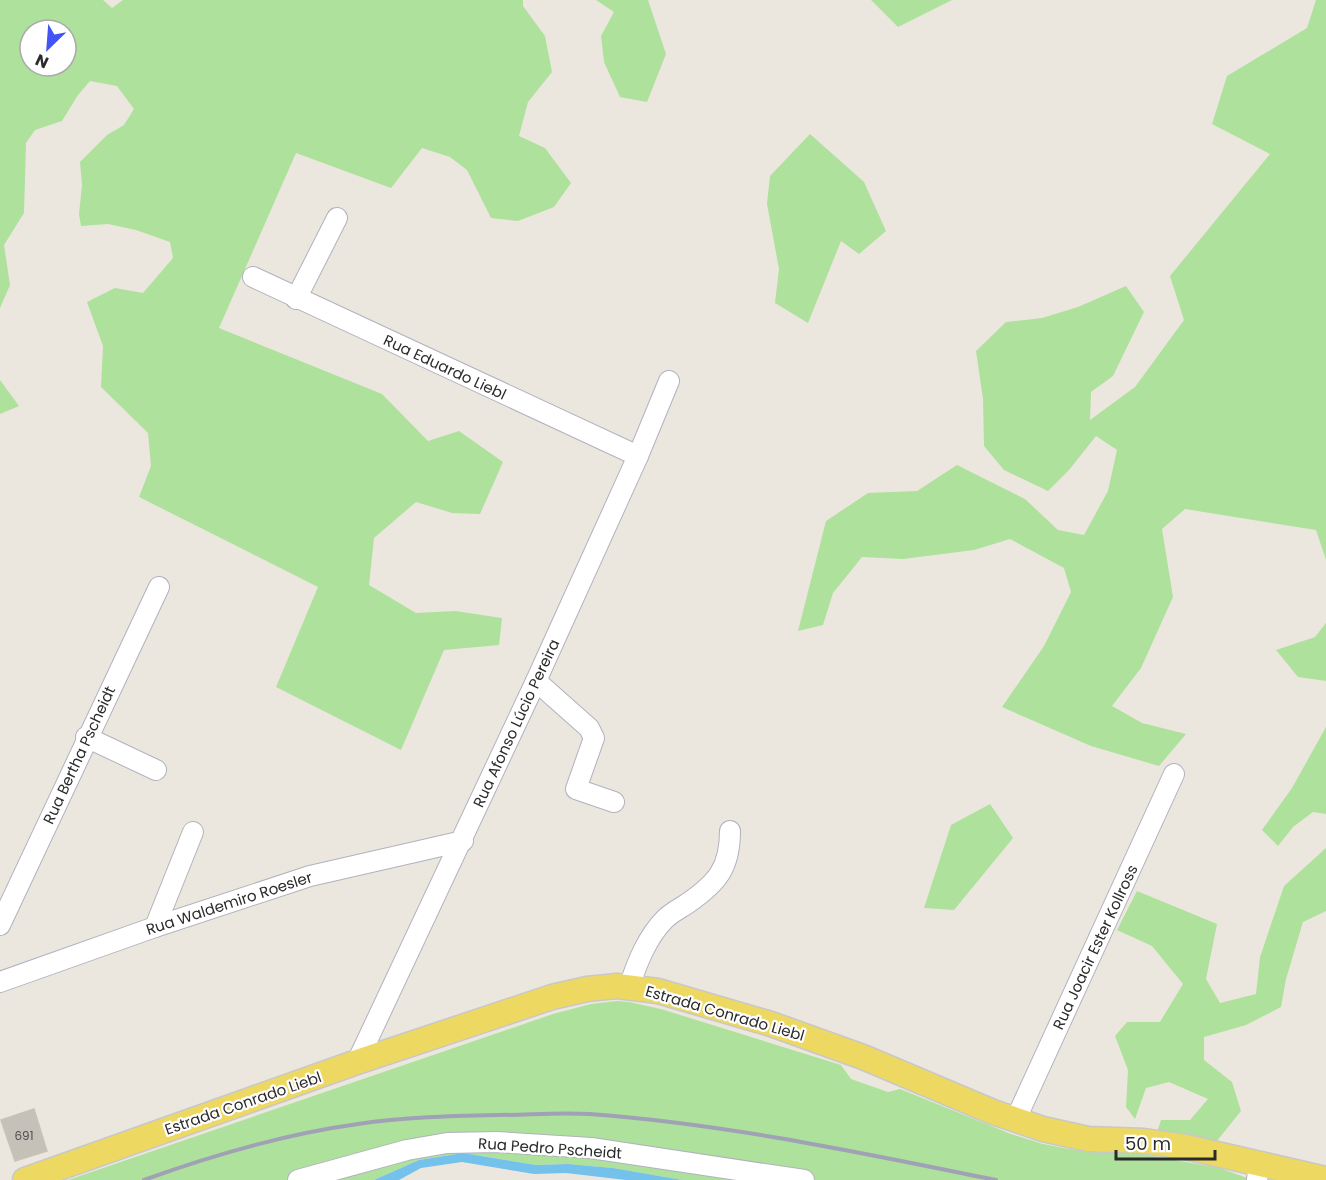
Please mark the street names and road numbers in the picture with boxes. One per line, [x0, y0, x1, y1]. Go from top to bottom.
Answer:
street label: Rua Eduardo Liebl [380, 329, 510, 405]
street label: Rua Afonso Lúcio Pereira [468, 635, 564, 811]
street label: Rua Bertha Pscheidt [38, 683, 120, 827]
street label: Rua Joacir Ester Kollross [1048, 861, 1143, 1033]
street label: Rua Waldemiro Roesler [143, 866, 315, 940]
street label: Estrada Conrado Liebl [643, 980, 807, 1046]
street label: Estrada Conrado Liebl [162, 1066, 324, 1140]
street label: Rua Pedro Pscheidt [477, 1133, 623, 1163]

